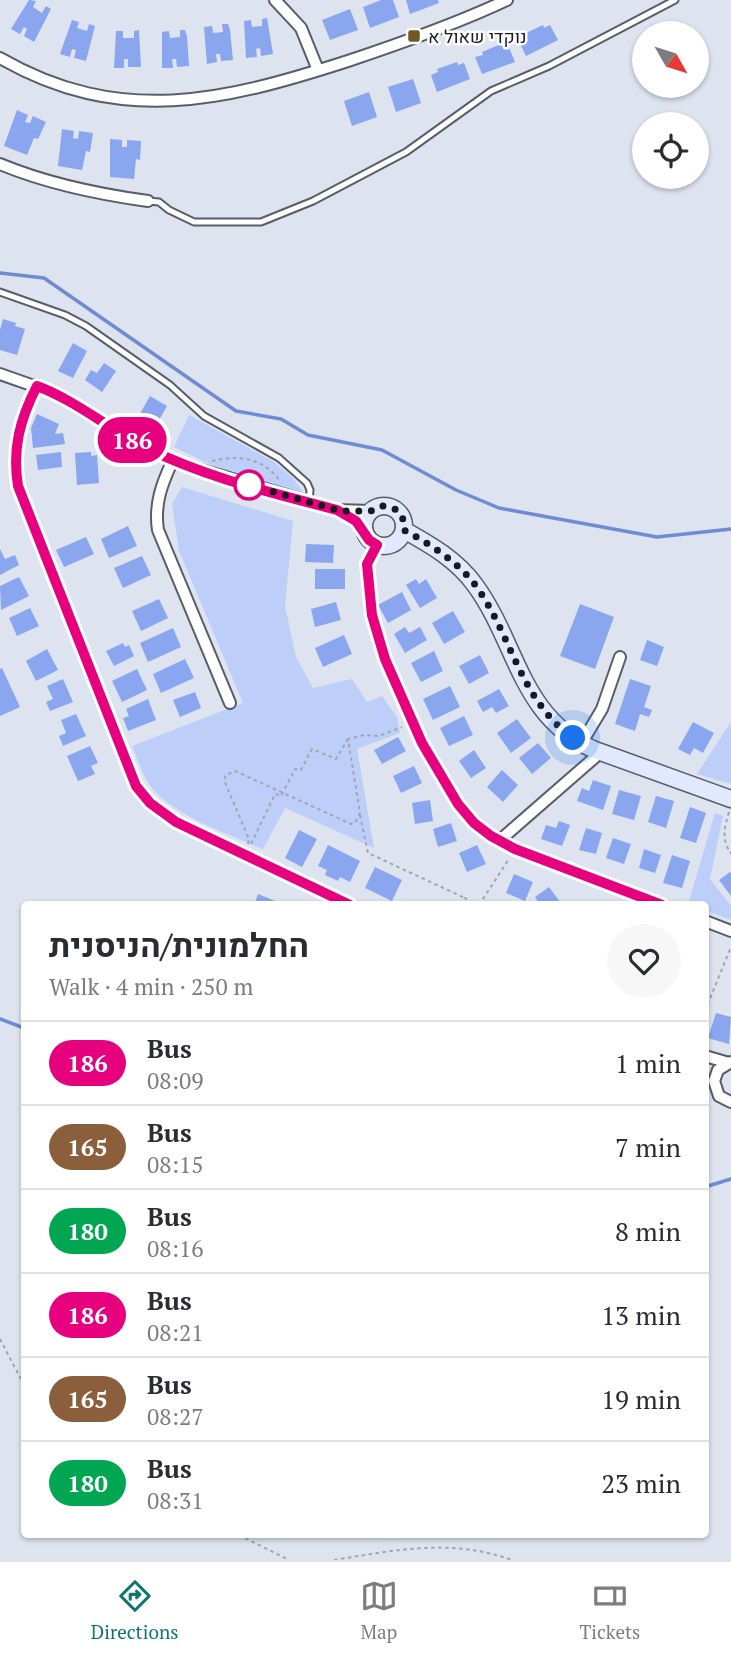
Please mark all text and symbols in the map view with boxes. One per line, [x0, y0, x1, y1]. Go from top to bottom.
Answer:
north arrow [632, 21, 709, 98]
map controls [632, 21, 709, 189]
place label: נוקדי שאול א [428, 24, 527, 48]
marker: נוקדי שאול א [406, 28, 422, 44]
button: locate [632, 112, 709, 189]
line badge: 186 [92, 417, 172, 463]
text: 186 [112, 424, 152, 456]
unlabelled marker [234, 470, 264, 500]
your location [555, 720, 590, 755]
text: החלמונית/הניסנית [49, 923, 309, 966]
button: heart [607, 924, 681, 998]
text: Walk · 4 min · 250 m [49, 971, 253, 1002]
text: Bus [147, 1031, 192, 1065]
text: 1 min [615, 1046, 681, 1080]
text: 186 [67, 1047, 108, 1079]
text: 08:09 [147, 1065, 204, 1096]
text: Bus [147, 1115, 192, 1149]
text: 7 min [615, 1130, 681, 1164]
text: 165 [67, 1131, 108, 1163]
text: 08:15 [147, 1149, 204, 1180]
text: Bus [147, 1199, 192, 1233]
text: 8 min [615, 1214, 681, 1248]
text: 180 [67, 1215, 108, 1247]
text: 08:16 [147, 1233, 204, 1264]
text: Bus [147, 1283, 192, 1317]
text: 13 min [601, 1298, 681, 1332]
text: 186 [67, 1299, 108, 1331]
text: 08:21 [147, 1317, 204, 1348]
text: Bus [147, 1367, 192, 1401]
text: 19 min [601, 1382, 681, 1416]
text: 165 [67, 1383, 108, 1415]
text: 08:27 [147, 1401, 204, 1432]
text: Bus [147, 1451, 192, 1485]
text: 23 min [601, 1466, 681, 1500]
text: 180 [67, 1467, 108, 1499]
text: 08:31 [147, 1485, 204, 1516]
tab: Directions [91, 1577, 178, 1644]
tab: Map [360, 1577, 398, 1644]
tab: Tickets [579, 1577, 640, 1644]

